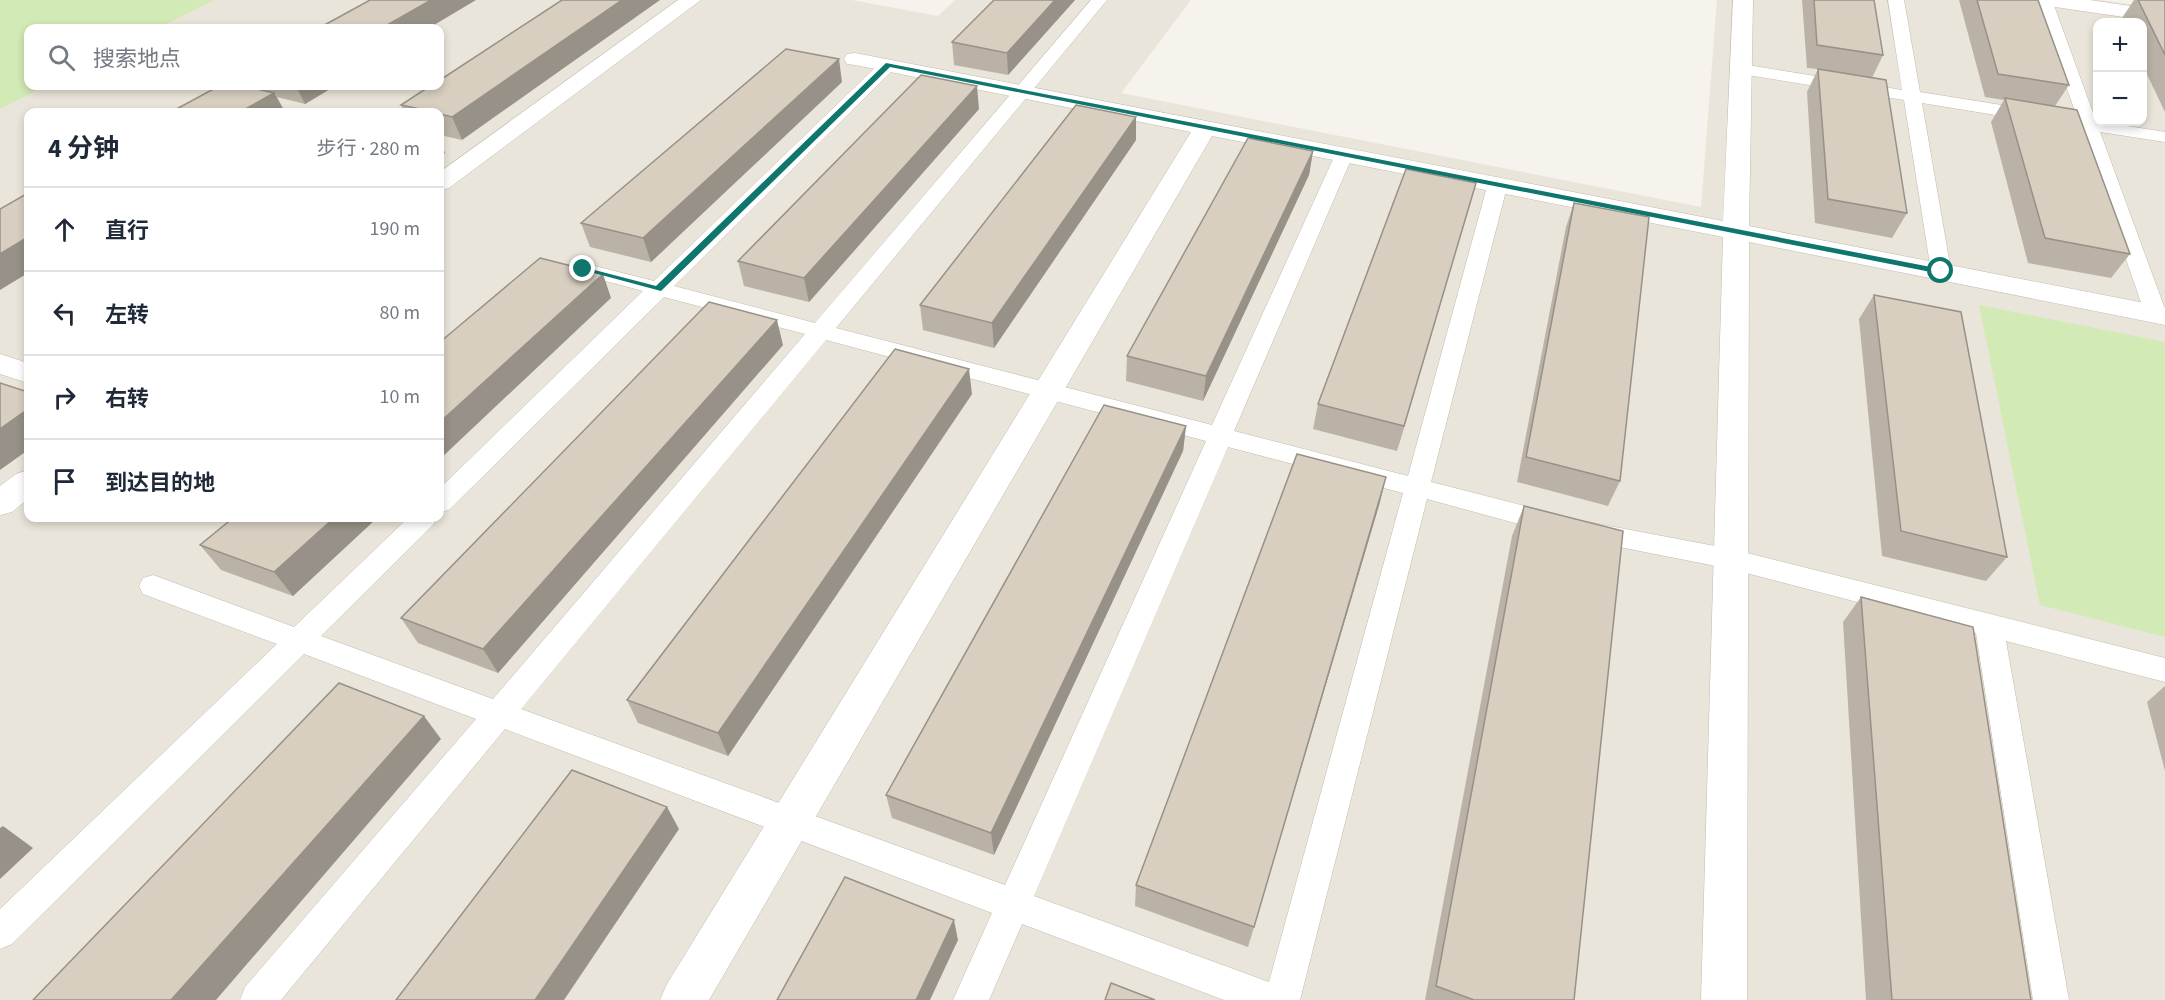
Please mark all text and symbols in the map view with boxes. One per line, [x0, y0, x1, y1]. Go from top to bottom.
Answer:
map controls [2093, 18, 2147, 126]
button: + [2093, 18, 2147, 72]
search box [24, 24, 444, 90]
icon: search [45, 41, 78, 74]
text: 搜索地点 [93, 43, 181, 75]
button: − [2093, 72, 2147, 126]
text: 4 分钟 [48, 130, 119, 167]
text: 步行 · 280 m [317, 135, 420, 163]
icon: ahead [48, 213, 81, 246]
text: 直行 [105, 215, 149, 247]
text: 190 m [370, 215, 420, 243]
route end [569, 255, 595, 281]
route start [1927, 257, 1953, 283]
icon: left [48, 297, 81, 330]
text: 左转 [105, 299, 149, 331]
text: 80 m [380, 299, 420, 327]
icon: right [48, 381, 81, 414]
text: 右转 [105, 383, 149, 415]
text: 10 m [380, 383, 420, 411]
icon: arrive [48, 465, 81, 498]
text: 到达目的地 [105, 467, 215, 499]

